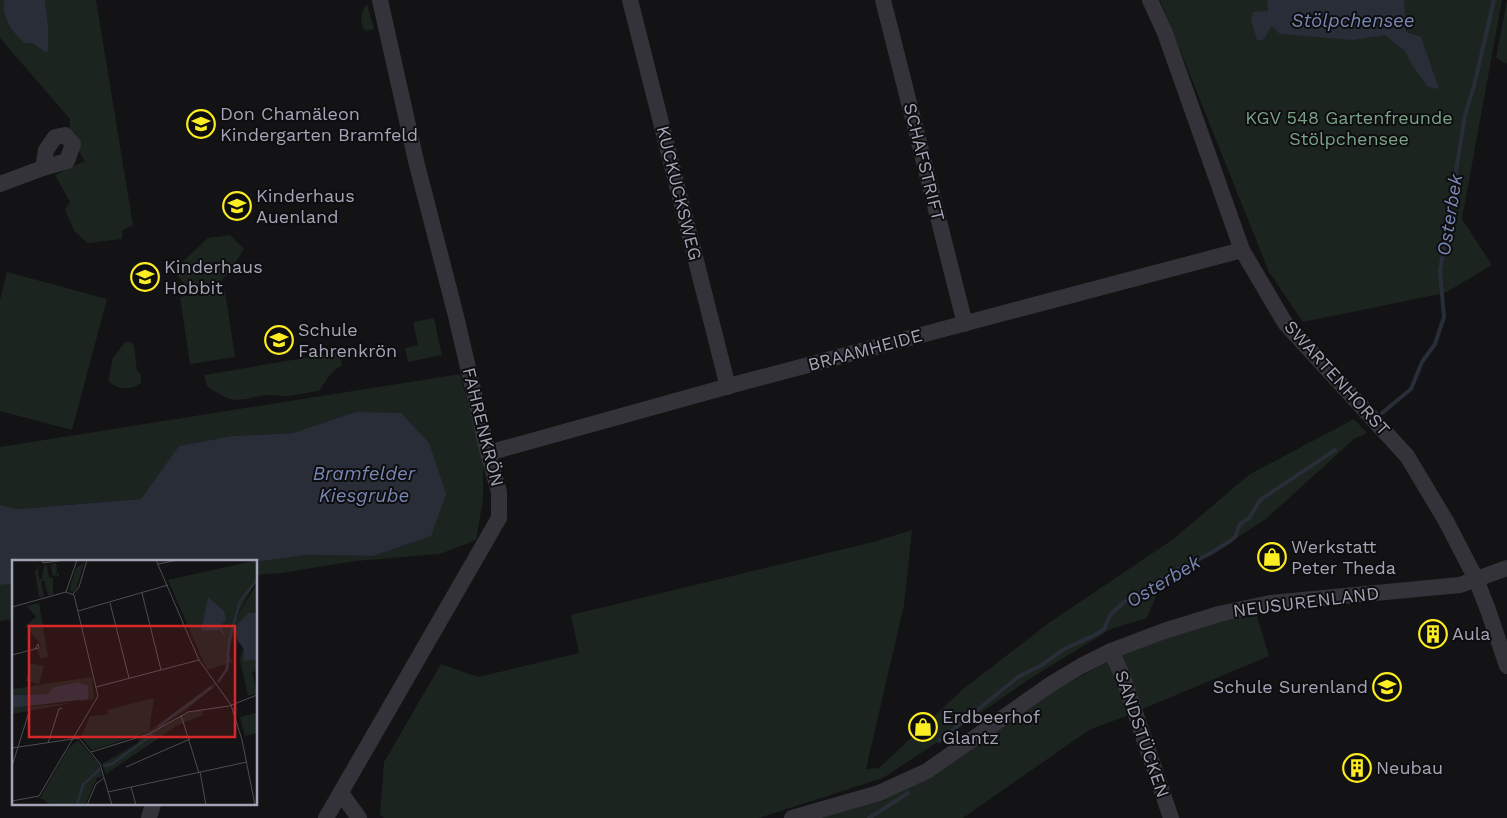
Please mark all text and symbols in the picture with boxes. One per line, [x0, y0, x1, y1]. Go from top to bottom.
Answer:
water label: Stölpchensee [1291, 9, 1415, 32]
street label: SCHAFSTRIFT [900, 101, 949, 223]
place label: Don Chamäleon Kindergarten Bramfeld [220, 103, 418, 145]
park label: KGV 548 Gartenfreunde Stölpchensee [1245, 107, 1453, 149]
school or university icon: Don Chamäleon Kindergarten Bramfeld [186, 109, 216, 139]
street label: KUCKUCKSWEG [653, 123, 706, 262]
water label: Osterbek [1432, 172, 1467, 258]
place label: Kinderhaus Auenland [256, 185, 355, 227]
school or university icon: Kinderhaus Auenland [222, 191, 252, 221]
place label: Kinderhaus Hobbit [164, 256, 263, 298]
school or university icon: Kinderhaus Hobbit [130, 262, 160, 292]
street label: SWARTENHORST [1280, 316, 1395, 440]
place label: Schule Fahrenkrön [298, 319, 397, 361]
street label: BRAAMHEIDE [805, 324, 924, 375]
school or university icon: Schule Fahrenkrön [264, 325, 294, 355]
street label: FAHRENKRÖN [459, 365, 508, 489]
water label: Bramfelder Kiesgrube [313, 462, 416, 507]
place label: Werkstatt Peter Theda [1291, 536, 1396, 578]
shop icon: Werkstatt Peter Theda [1257, 542, 1287, 572]
water label: Osterbek [1122, 550, 1205, 613]
inset map [12, 560, 258, 806]
street label: NEUSURENLAND [1232, 582, 1380, 621]
building icon: Aula [1418, 619, 1448, 649]
place label: Aula [1452, 623, 1491, 644]
street label: SANDSTÜCKEN [1111, 668, 1174, 800]
school or university icon: Schule Surenland [1372, 672, 1402, 702]
place label: Schule Surenland [1213, 676, 1368, 697]
place label: Erdbeerhof Glantz [942, 706, 1040, 748]
shop icon: Erdbeerhof Glantz [908, 712, 938, 742]
building icon: Neubau [1342, 753, 1372, 783]
place label: Neubau [1376, 757, 1443, 778]

